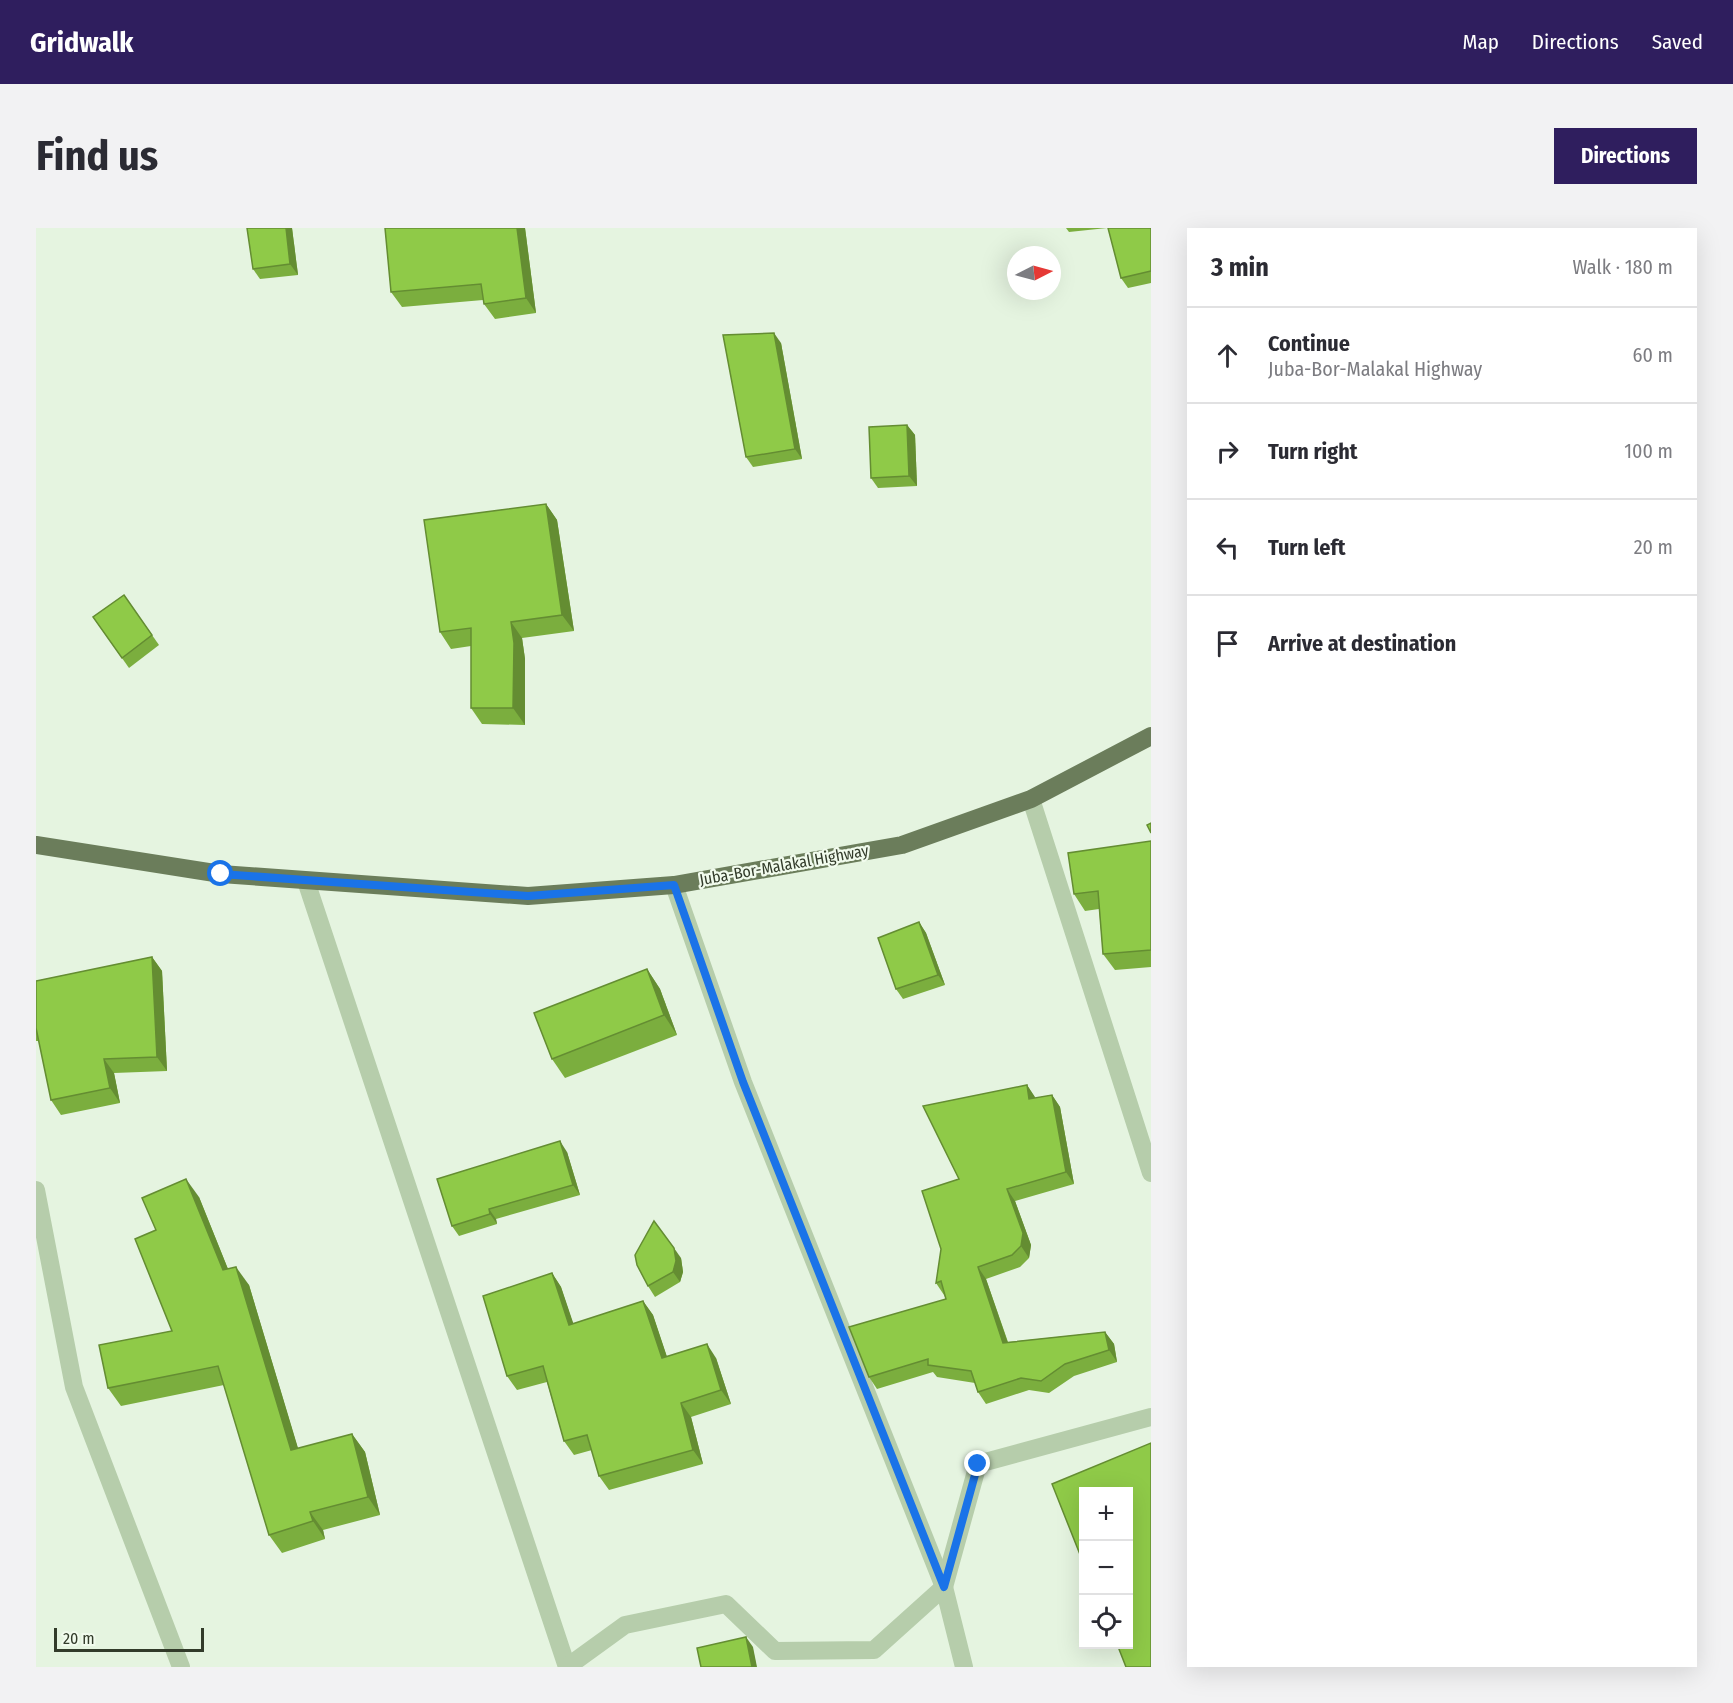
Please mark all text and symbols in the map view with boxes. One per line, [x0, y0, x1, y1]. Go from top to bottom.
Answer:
text: Gridwalk [30, 26, 134, 59]
text: Map [1462, 29, 1499, 55]
text: Directions [1532, 29, 1619, 55]
text: Saved [1652, 29, 1703, 55]
button: Directions [1554, 128, 1697, 184]
text: Find us [36, 131, 158, 181]
north arrow [1007, 246, 1061, 300]
text: 3 min [1211, 252, 1269, 283]
text: Walk · 180 m [1572, 255, 1673, 279]
text: Continue [1268, 330, 1350, 357]
icon: ahead [1211, 339, 1244, 372]
text: 60 m [1633, 343, 1673, 367]
text: Juba-Bor-Malakal Highway [1268, 357, 1482, 381]
icon: right [1211, 435, 1244, 468]
text: Turn right [1268, 438, 1357, 465]
text: 100 m [1624, 439, 1673, 463]
icon: left [1211, 531, 1244, 564]
text: Turn left [1268, 534, 1346, 561]
text: 20 m [1634, 535, 1673, 559]
icon: arrive [1211, 627, 1244, 660]
text: Arrive at destination [1268, 630, 1456, 657]
street label: Juba-Bor-Malakal Highway [698, 841, 871, 889]
route start [207, 860, 233, 886]
route end [964, 1450, 990, 1476]
map controls [1079, 1487, 1133, 1649]
button: + [1079, 1487, 1133, 1541]
button: − [1079, 1541, 1133, 1595]
button: locate [1079, 1595, 1133, 1649]
scale bar [54, 1625, 204, 1652]
text: 20 m [63, 1629, 94, 1648]

